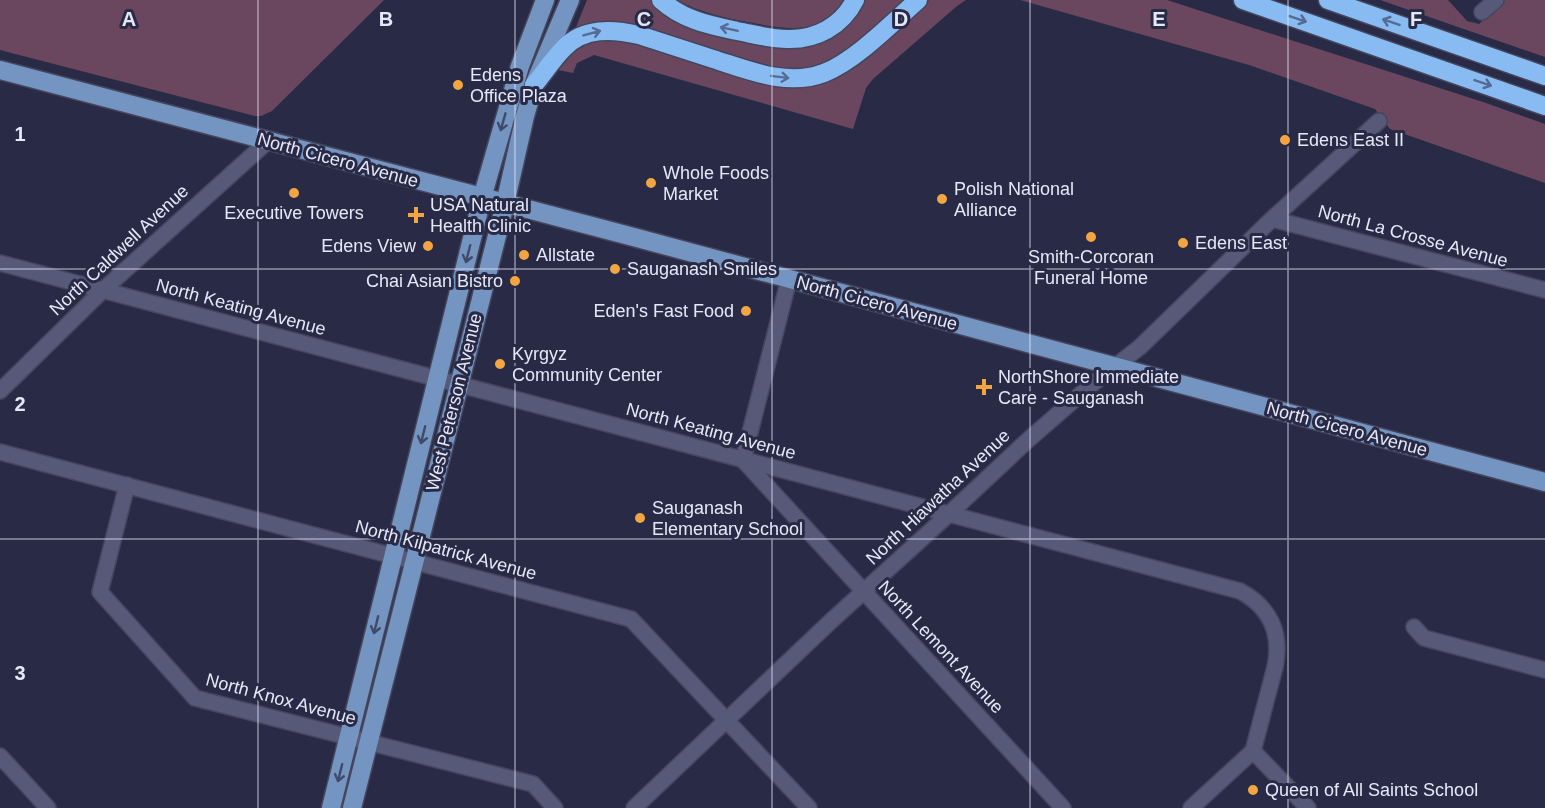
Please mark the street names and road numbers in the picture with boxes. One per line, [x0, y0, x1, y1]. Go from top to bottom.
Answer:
street label: North Cicero Avenue [255, 129, 421, 191]
street label: North Caldwell Avenue [46, 181, 192, 319]
street label: North La Crosse Avenue [1316, 201, 1510, 271]
street label: North Cicero Avenue [794, 272, 960, 334]
street label: North Keating Avenue [154, 275, 328, 339]
street label: West Peterson Avenue [422, 311, 486, 493]
street label: North Cicero Avenue [1264, 398, 1430, 460]
street label: North Keating Avenue [624, 399, 798, 463]
street label: North Hiawatha Avenue [862, 425, 1014, 569]
street label: North Kilpatrick Avenue [353, 516, 539, 584]
street label: North Lemont Avenue [874, 577, 1008, 717]
street label: North Knox Avenue [204, 669, 358, 729]

